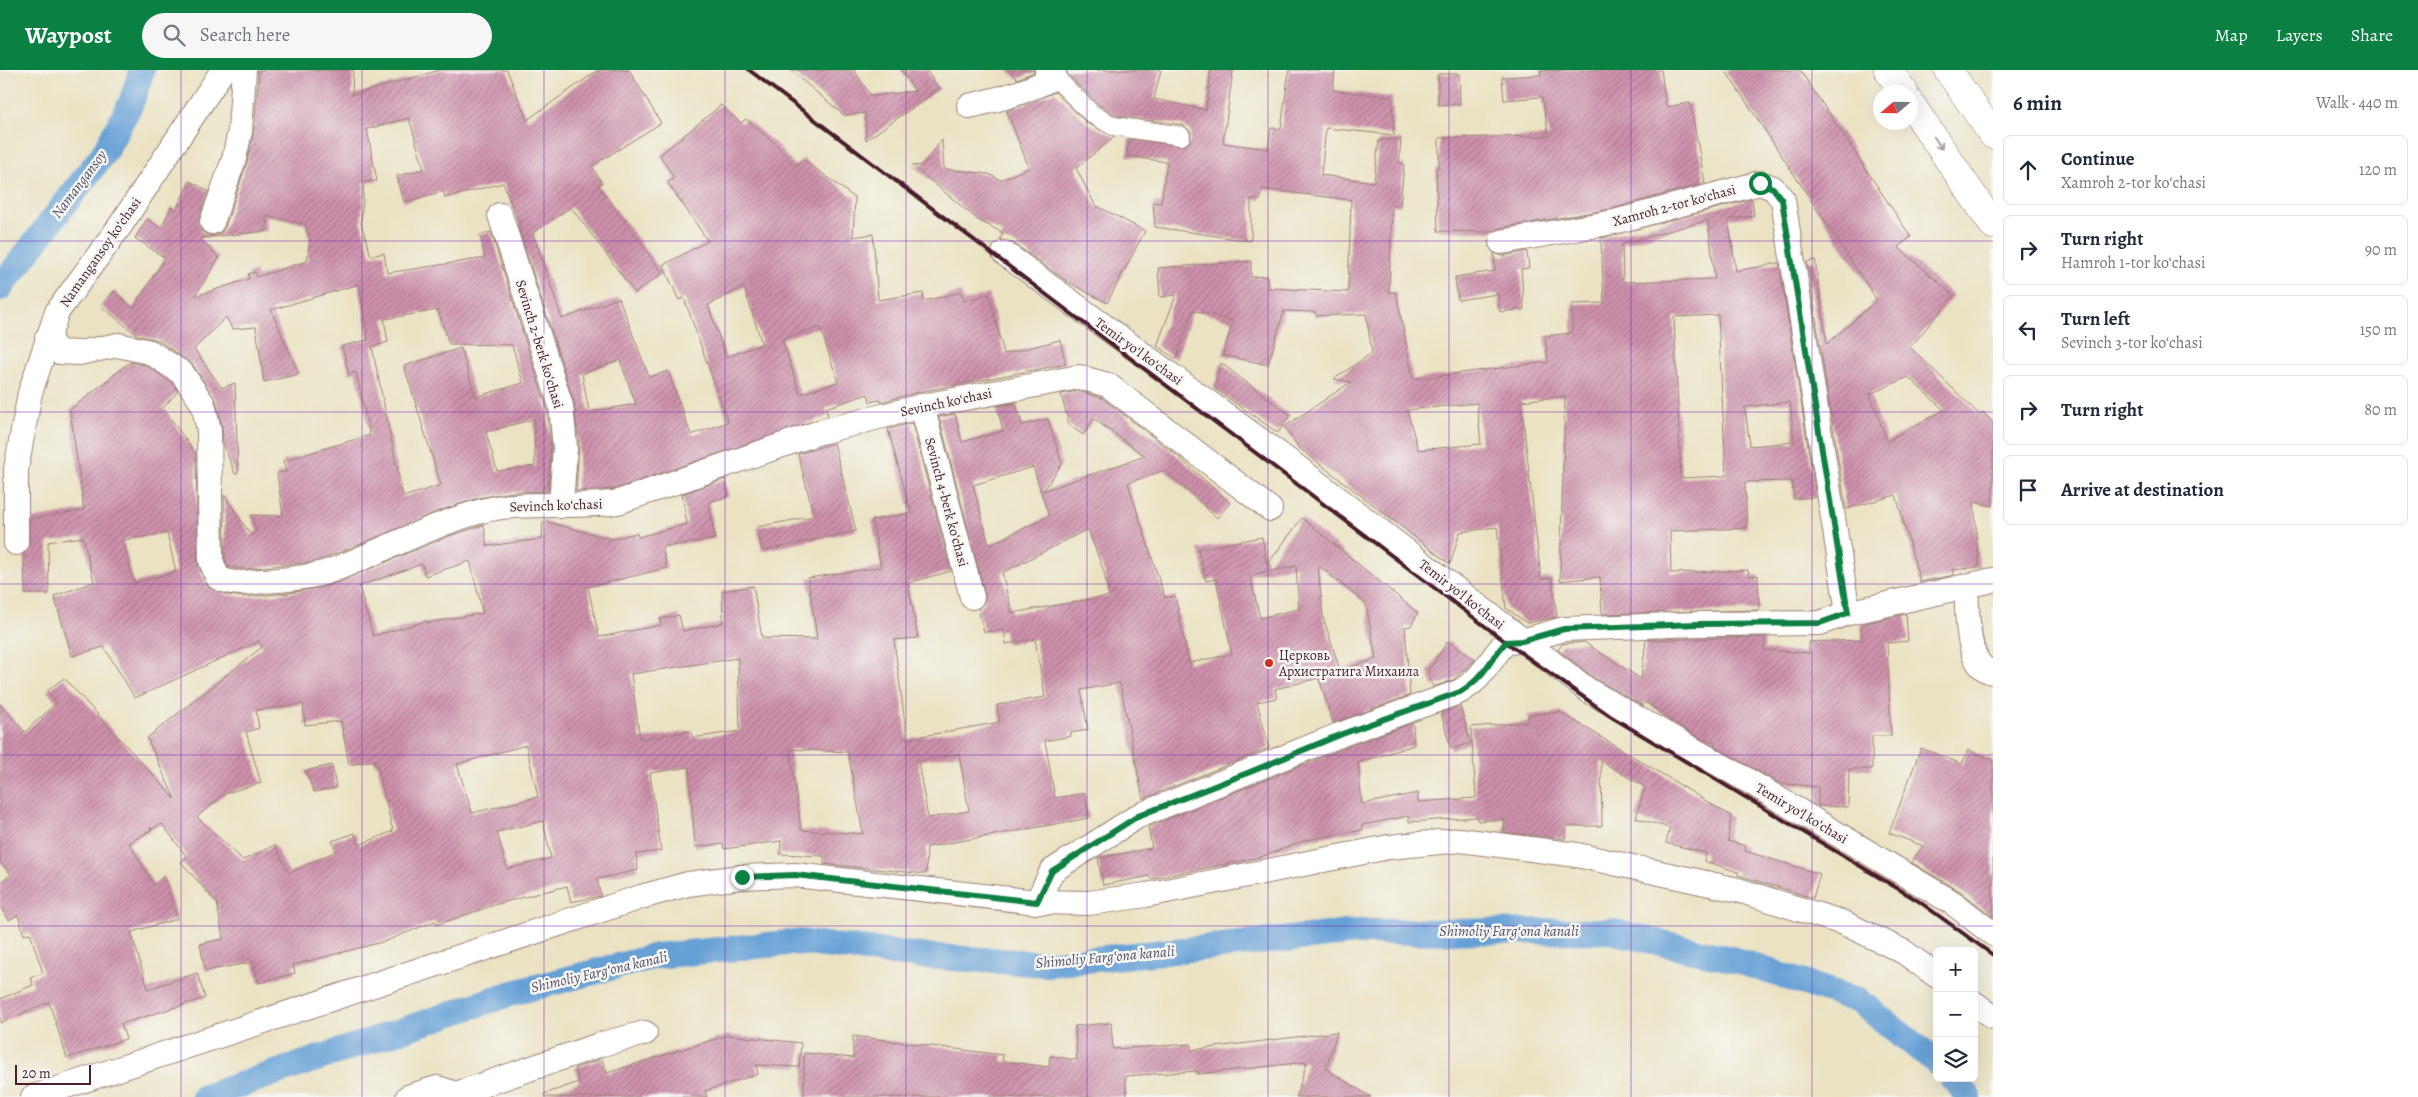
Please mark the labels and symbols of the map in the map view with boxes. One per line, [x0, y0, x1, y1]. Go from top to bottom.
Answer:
north arrow [1873, 85, 1918, 130]
one-way arrow [1933, 136, 1943, 150]
water label: Namangansoy [47, 145, 112, 222]
route start [1749, 172, 1772, 195]
street label: Xamroh 2-tor koʻchasi [1610, 180, 1738, 231]
street label: Namangansoy koʻchasi [55, 193, 146, 311]
street label: Sevinch 2-berk koʻchasi [511, 278, 568, 411]
street label: Temir yoʻl koʻchasi [1091, 313, 1186, 390]
street label: Sevinch koʻchasi [899, 384, 994, 421]
street label: Sevinch 4-berk koʻchasi [920, 435, 973, 569]
street label: Sevinch koʻchasi [509, 494, 603, 517]
street label: Temir yoʻl koʻchasi [1415, 555, 1509, 634]
place label: Церковь Архистратига Михаила [1278, 646, 1420, 681]
marker: Церковь Архистратига Михаила [1263, 657, 1275, 669]
street label: Temir yoʻl koʻchasi [1752, 778, 1851, 848]
route end [731, 866, 754, 889]
water label: Shimoliy Fargʻona kanali [1439, 921, 1579, 941]
water label: Shimoliy Fargʻona kanali [1035, 941, 1175, 973]
water label: Shimoliy Fargʻona kanali [529, 947, 669, 997]
scale bar [15, 1062, 91, 1085]

